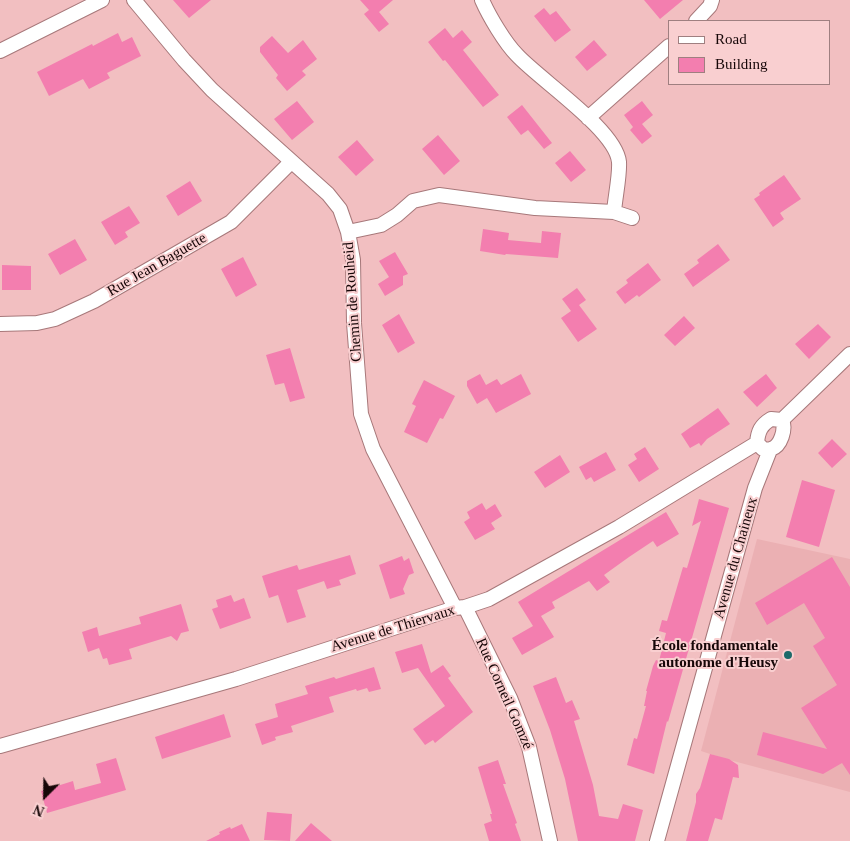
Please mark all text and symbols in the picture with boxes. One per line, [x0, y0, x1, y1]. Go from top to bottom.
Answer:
legend [668, 20, 830, 85]
text: Road [715, 31, 747, 47]
text: Building [715, 56, 768, 72]
street label: Rue Jean Baguette [104, 229, 210, 301]
street label: Chemin de Rouheid [340, 242, 366, 362]
street label: Avenue du Chaineux [710, 495, 762, 621]
street label: Avenue de Thiervaux [329, 602, 457, 656]
street label: Rue Corneil Gomzé [471, 636, 537, 752]
place label: École fondamentale autonome d'Heusy [652, 637, 778, 672]
marker: École fondamentale autonome d'Heusy [782, 649, 794, 661]
north arrow [20, 771, 70, 821]
text: N [31, 801, 47, 819]

